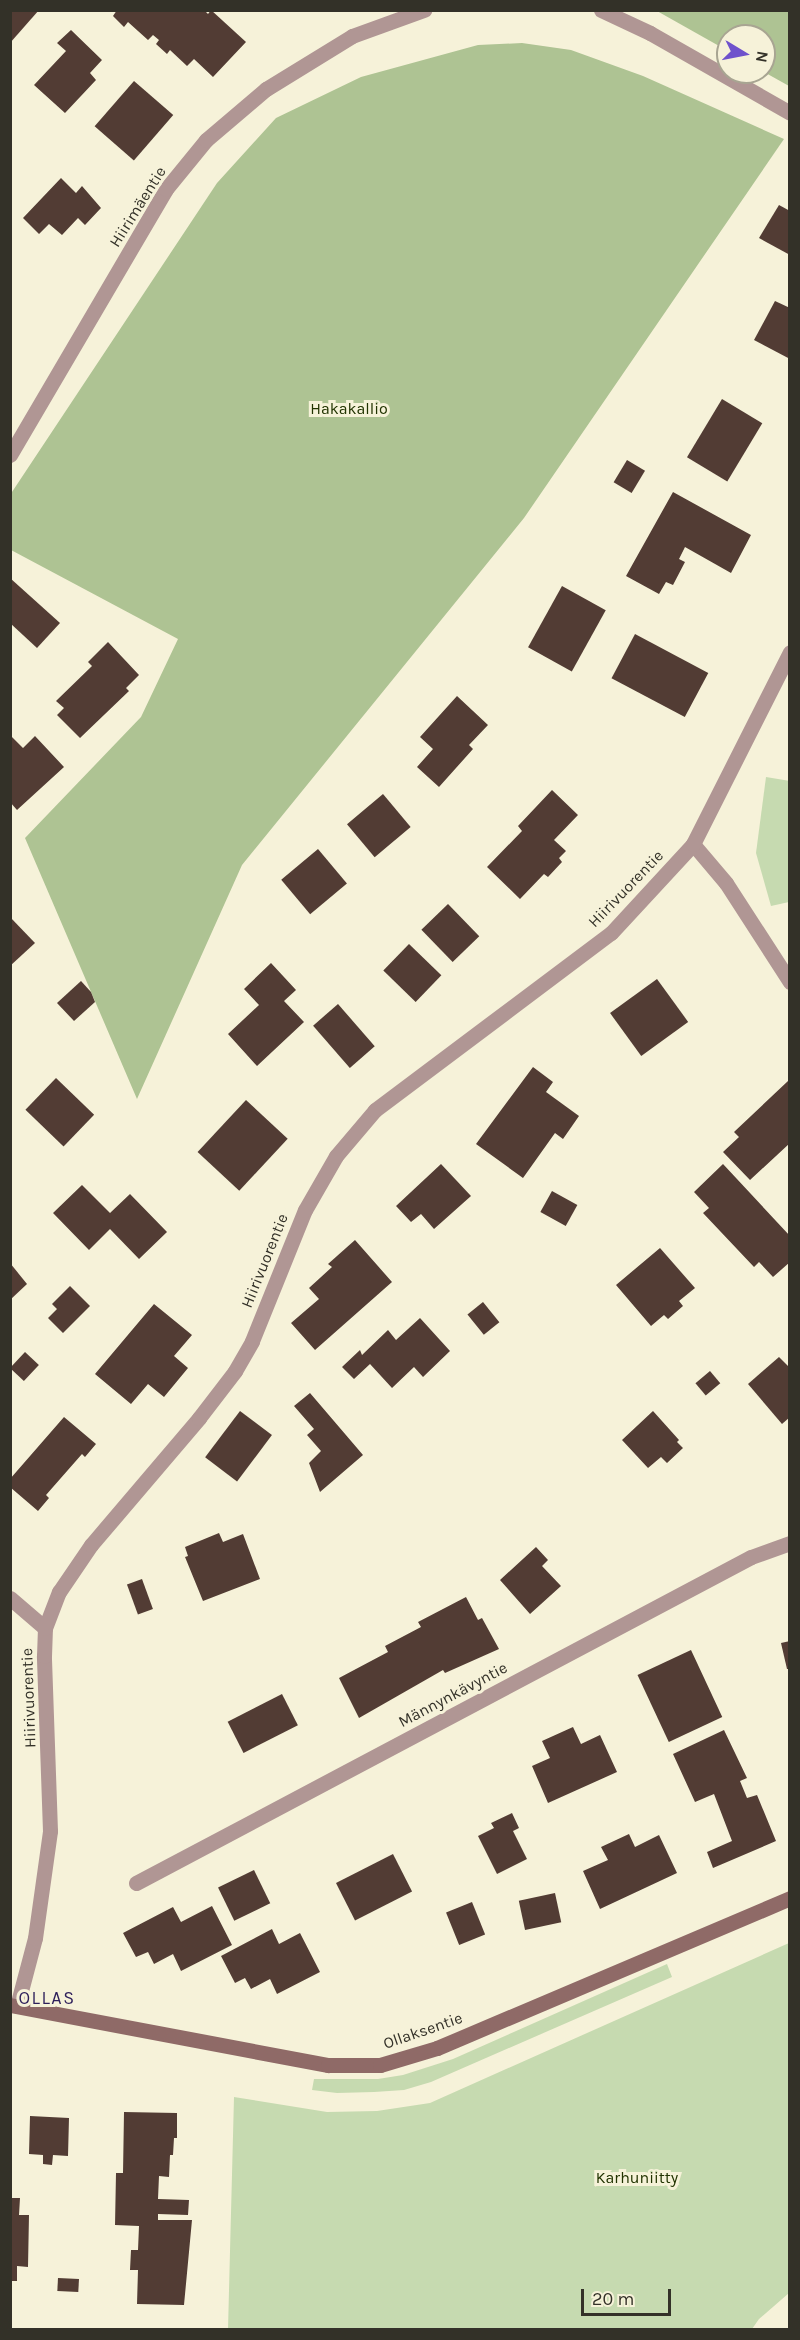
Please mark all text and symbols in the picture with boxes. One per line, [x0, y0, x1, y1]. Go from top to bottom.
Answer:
north arrow [716, 24, 776, 84]
text: N [752, 50, 773, 64]
street label: Hiirimäentie [106, 163, 170, 251]
park label: Hakakallio [310, 399, 388, 419]
street label: Hiirivuorentie [584, 846, 668, 932]
street label: Hiirivuorentie [237, 1211, 293, 1311]
street label: Hiirivuorentie [18, 1648, 40, 1748]
street label: Männynkävyntie [395, 1658, 511, 1732]
district label: OLLAS [18, 1987, 76, 2009]
street label: Ollaksentie [381, 2009, 465, 2053]
park label: Karhuniitty [596, 2168, 678, 2188]
scale bar [584, 2277, 674, 2315]
text: 20 m [592, 2288, 634, 2310]

